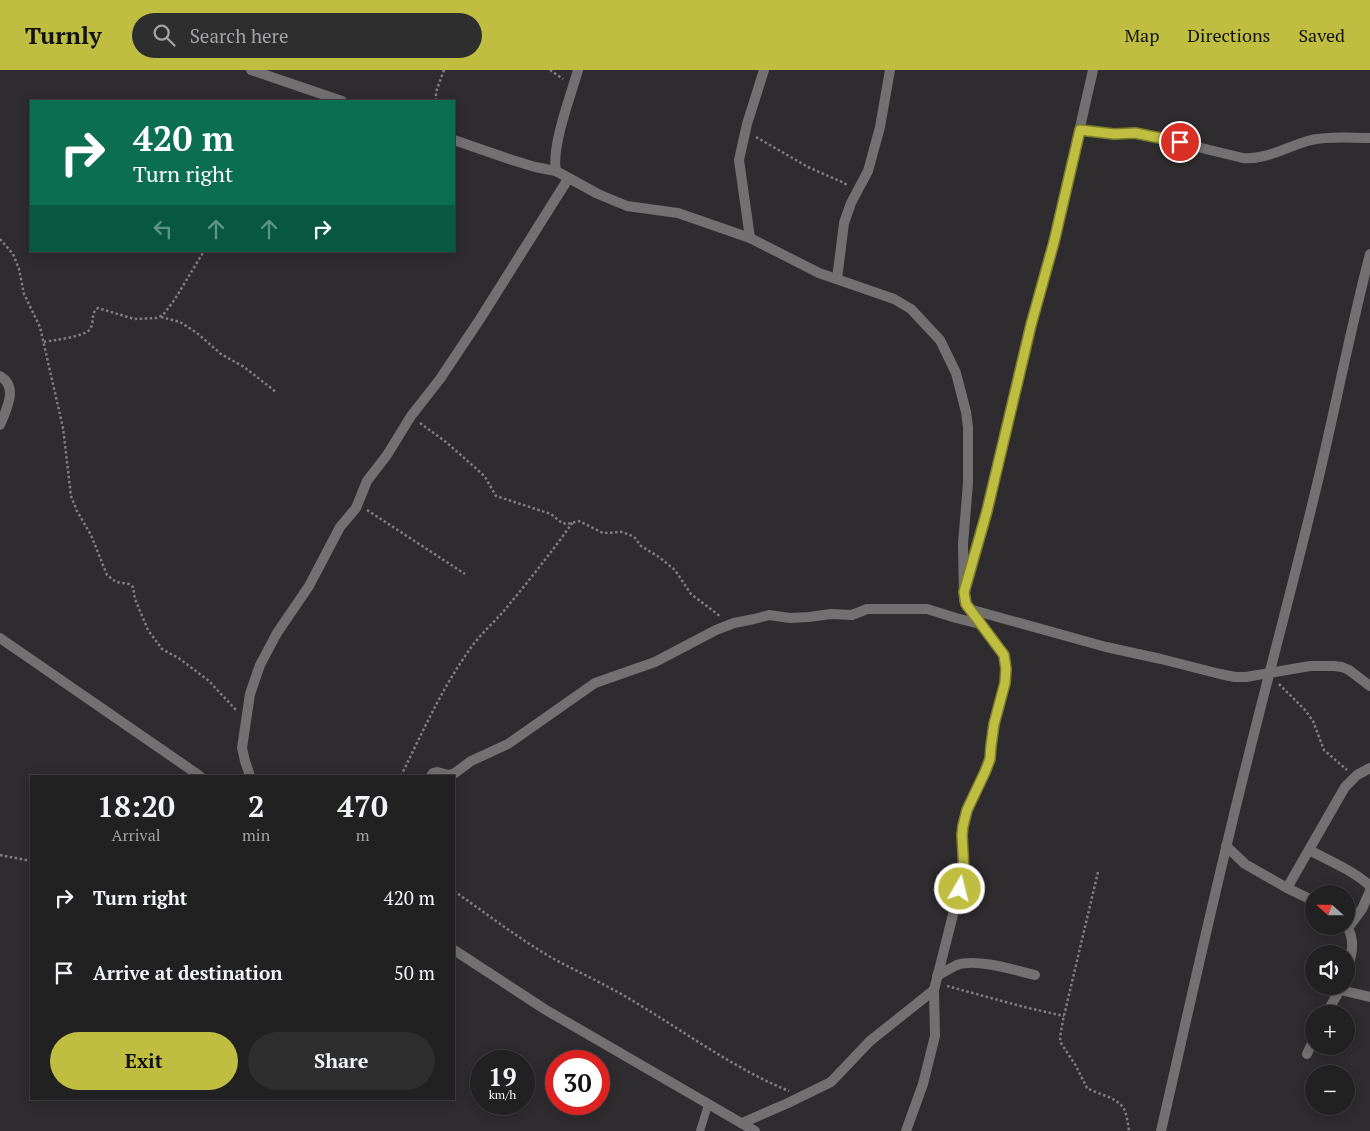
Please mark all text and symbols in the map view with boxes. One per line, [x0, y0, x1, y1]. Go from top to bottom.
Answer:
search box [132, 13, 482, 58]
text: Turnly [25, 19, 102, 51]
icon: search [150, 21, 178, 49]
text: Search here [190, 23, 288, 48]
text: Map [1124, 23, 1159, 47]
text: Directions [1187, 23, 1270, 47]
text: Saved [1298, 23, 1345, 47]
text: 420 m [133, 115, 234, 161]
icon: right [50, 120, 115, 185]
pin [1159, 121, 1201, 163]
icon: arrive [1166, 128, 1194, 156]
text: Turn right [133, 159, 233, 188]
icon: left [149, 215, 177, 243]
icon: ahead [202, 215, 230, 243]
icon: ahead [255, 215, 283, 243]
icon: right [308, 215, 336, 243]
text: 18:20 [97, 786, 175, 826]
text: 2 [248, 786, 265, 826]
text: 470 [337, 786, 388, 826]
text: Arrival [111, 824, 161, 846]
text: min [242, 824, 270, 846]
text: m [356, 824, 369, 846]
position arrow [933, 862, 985, 914]
icon: right [50, 884, 78, 912]
text: Turn right [93, 885, 187, 910]
text: 420 m [384, 885, 435, 910]
north arrow [1305, 885, 1355, 935]
map controls [1305, 885, 1355, 1115]
button: sound [1305, 945, 1355, 995]
icon: arrive [50, 959, 78, 987]
text: Arrive at destination [93, 960, 282, 985]
text: 50 m [394, 960, 435, 985]
button: + [1305, 1005, 1355, 1055]
button: Exit [50, 1032, 238, 1090]
button: Share [248, 1032, 435, 1090]
speed limit sign: 30 [545, 1050, 610, 1115]
text: 19 [488, 1060, 517, 1093]
button: − [1305, 1065, 1355, 1115]
text: km/h [489, 1087, 516, 1102]

